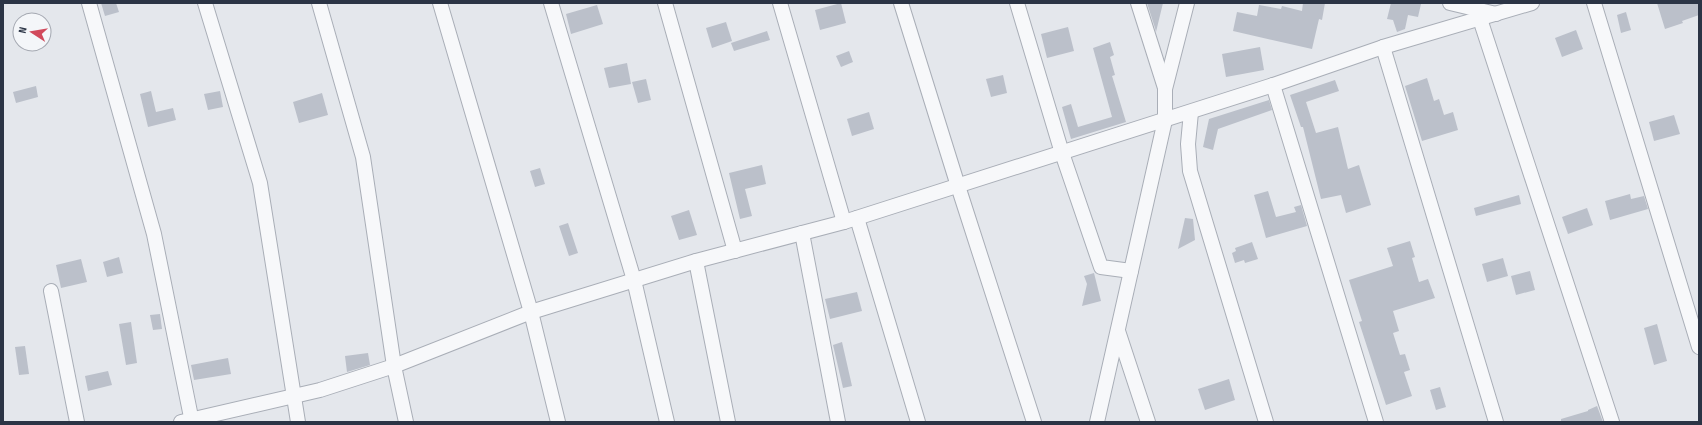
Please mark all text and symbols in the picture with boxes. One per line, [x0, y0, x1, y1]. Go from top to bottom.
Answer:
north arrow [12, 12, 52, 52]
text: N [16, 26, 30, 34]

